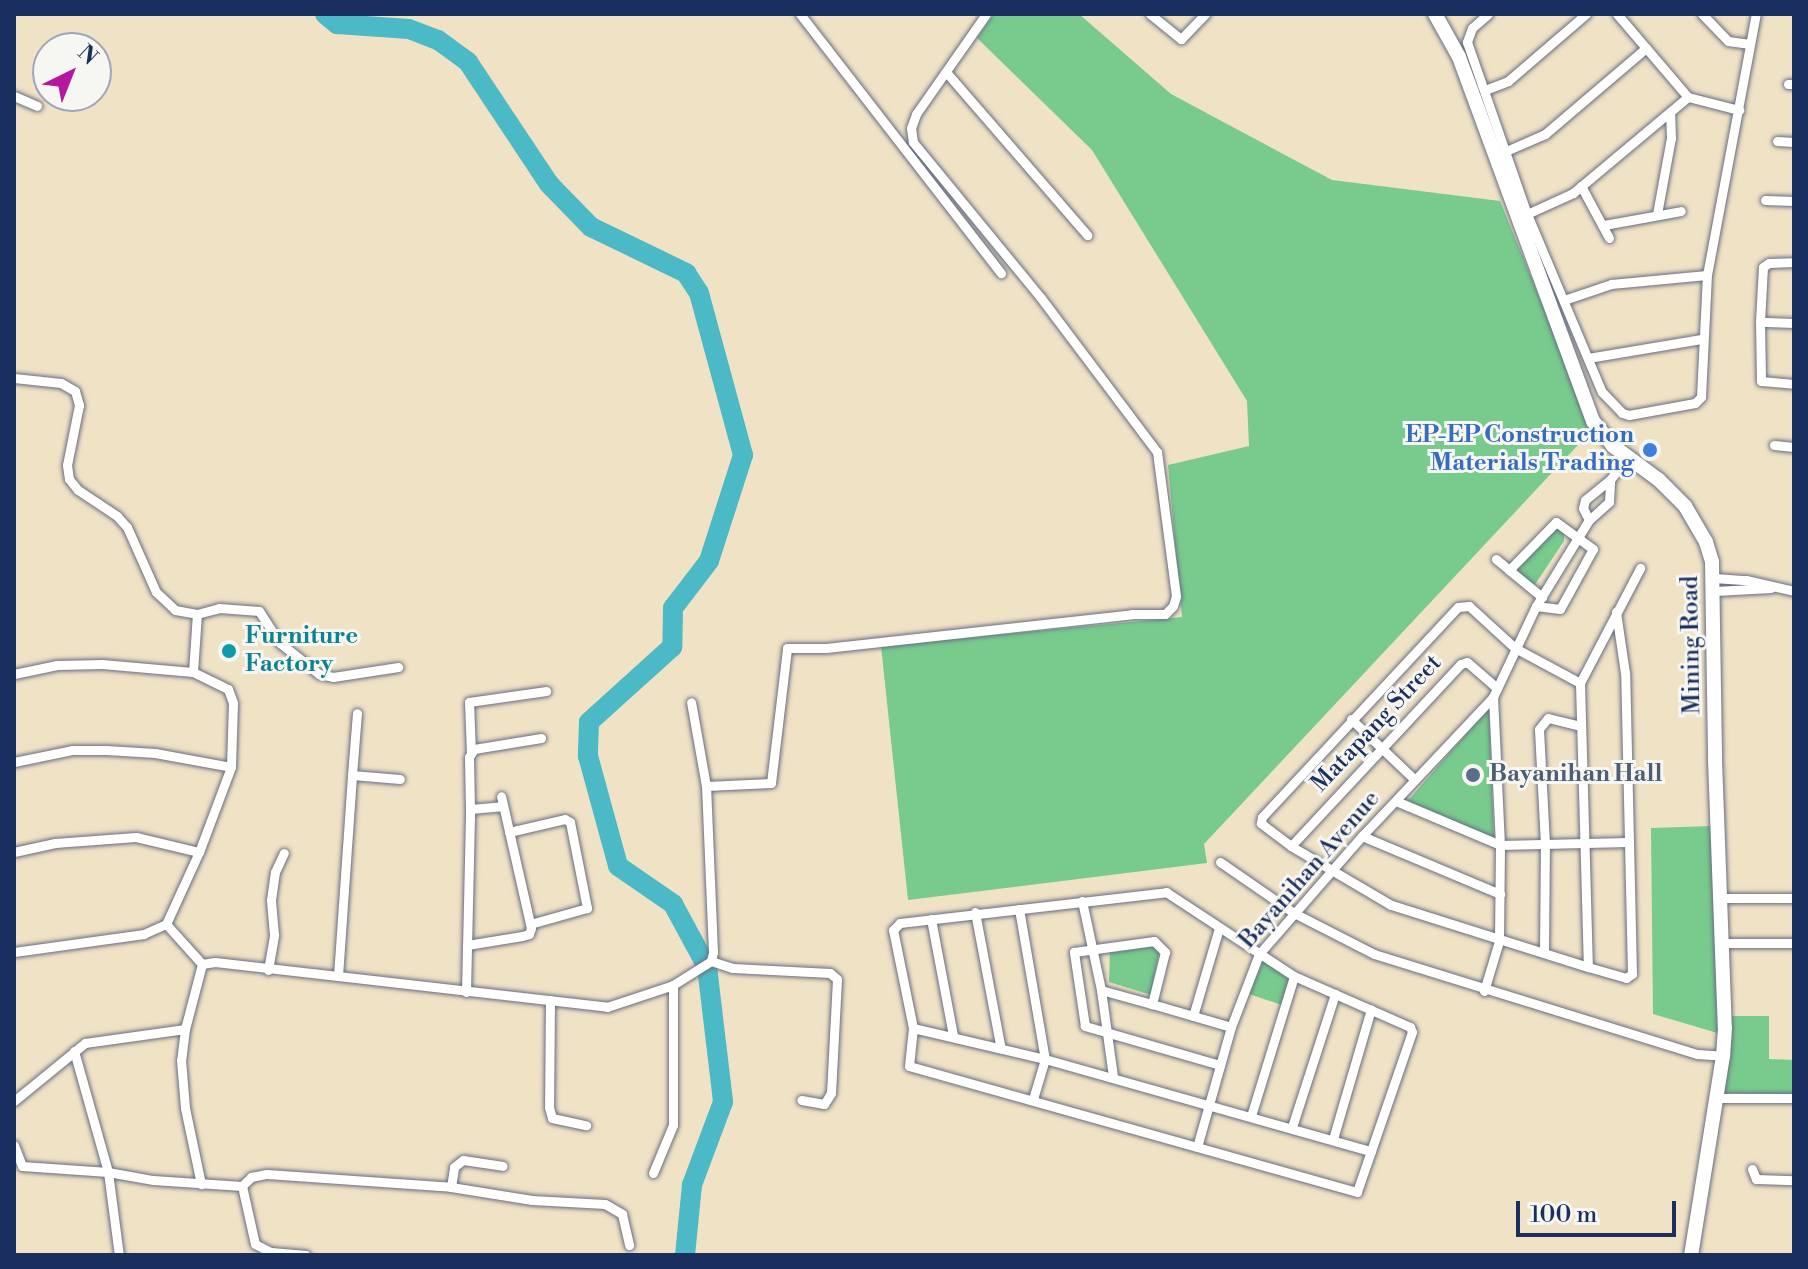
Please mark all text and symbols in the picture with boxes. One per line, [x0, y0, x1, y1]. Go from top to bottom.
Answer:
north arrow [32, 32, 112, 112]
text: N [72, 40, 103, 71]
place label: EP-EP Construction Materials Trading [1405, 422, 1634, 478]
marker: EP-EP Construction Materials Trading [1641, 441, 1659, 459]
street label: Mining Road [1676, 575, 1708, 715]
place label: Furniture Factory [245, 623, 358, 679]
marker: Furniture Factory [220, 642, 238, 660]
street label: Matapang Street [1306, 649, 1448, 799]
place label: Bayanihan Hall [1489, 761, 1662, 789]
marker: Bayanihan Hall [1464, 766, 1482, 784]
street label: Bayanihan Avenue [1234, 785, 1386, 955]
scale bar [1520, 1185, 1680, 1235]
text: 100 m [1530, 1200, 1597, 1230]

